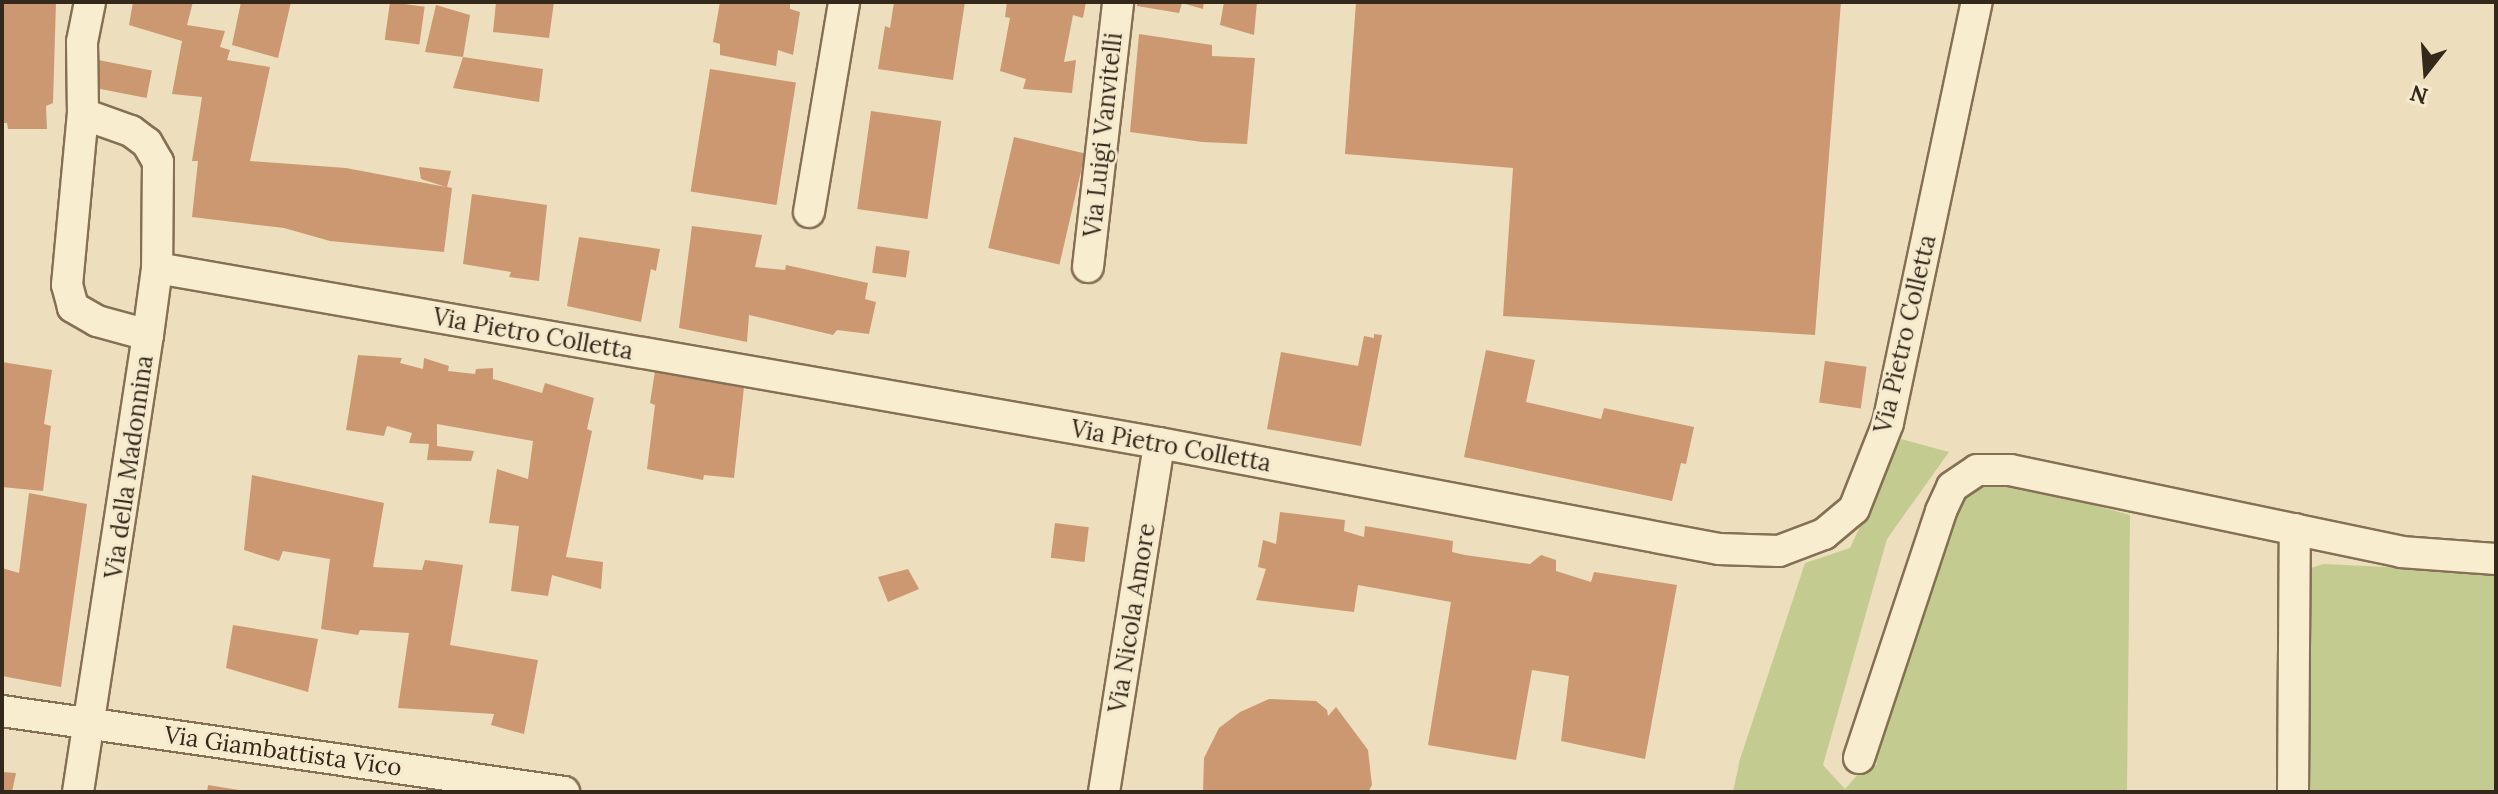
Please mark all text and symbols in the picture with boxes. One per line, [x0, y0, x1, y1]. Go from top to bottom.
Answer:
street label: Via Luigi Vanvitelli [1078, 31, 1128, 239]
north arrow [2386, 32, 2466, 112]
text: N [2407, 79, 2431, 111]
street label: Via Pietro Colletta [1868, 232, 1942, 436]
street label: Via Pietro Colletta [431, 302, 635, 366]
street label: Via della Madonnina [99, 353, 159, 581]
street label: Via Pietro Colletta [1069, 414, 1273, 478]
street label: Via Nicola Amore [1103, 521, 1161, 715]
street label: Via Giambattista Vico [163, 720, 403, 782]

